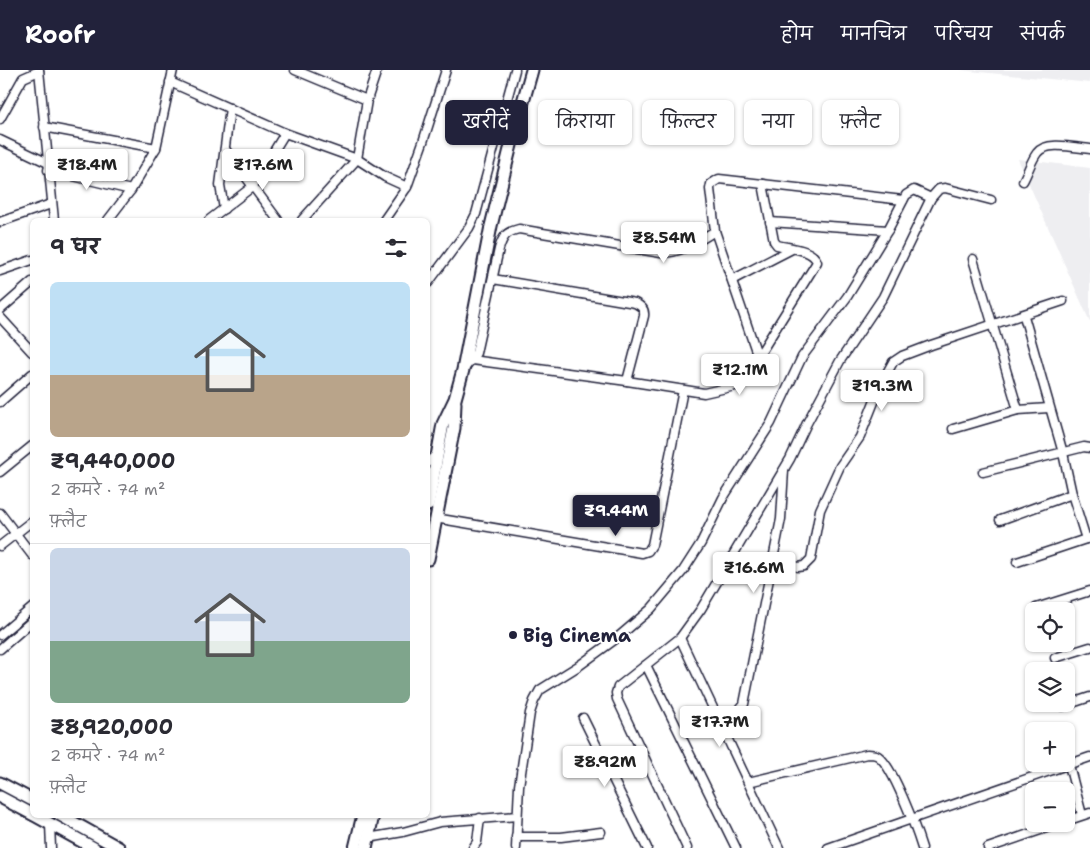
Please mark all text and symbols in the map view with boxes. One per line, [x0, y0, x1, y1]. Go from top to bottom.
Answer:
text: Roofr [25, 19, 96, 51]
text: होम [781, 22, 813, 46]
text: मानचित्र [841, 22, 907, 46]
text: परिचय [935, 22, 992, 46]
text: संपर्क [1020, 22, 1065, 46]
chip: खरीदें [445, 100, 528, 145]
chip: किराया [538, 100, 632, 145]
chip: फ़िल्टर [642, 100, 734, 145]
chip: नया [744, 100, 812, 145]
chip: फ़्लैट [822, 100, 899, 145]
pin: ₹18.4M [46, 148, 128, 191]
pin: ₹17.6M [222, 148, 304, 191]
text: ₹18.4M [57, 154, 117, 175]
text: ₹17.6M [233, 154, 293, 175]
pin: ₹8.54M [623, 222, 705, 264]
text: ₹8.54M [632, 227, 696, 248]
text: 9 घर [50, 233, 100, 261]
icon: filters [382, 234, 410, 262]
icon: home [185, 315, 275, 405]
pin: ₹12.1M [699, 354, 781, 396]
text: ₹12.1M [712, 359, 768, 380]
pin: ₹19.3M [841, 370, 923, 412]
text: ₹19.3M [851, 375, 913, 396]
text: ₹9,440,000 [50, 447, 176, 475]
text: 2 कमरे · 74 m² [50, 479, 165, 500]
pin: ₹9.44M [575, 494, 657, 537]
text: ₹9.44M [584, 500, 648, 521]
text: फ़्लैट [50, 511, 86, 532]
pin: ₹16.6M [713, 552, 795, 594]
text: ₹16.6M [724, 557, 784, 578]
icon: home [185, 580, 275, 670]
map controls [1025, 602, 1075, 832]
button: locate [1025, 602, 1075, 652]
place label: Big Cinema [523, 623, 631, 648]
marker: Big Cinema [507, 629, 519, 641]
button: layers [1025, 662, 1075, 712]
pin: ₹17.7M [679, 706, 761, 748]
text: ₹17.7M [691, 711, 749, 732]
text: ₹8,920,000 [50, 713, 173, 741]
button: + [1025, 722, 1075, 772]
text: 2 कमरे · 74 m² [50, 745, 165, 766]
pin: ₹8.92M [564, 746, 646, 788]
text: ₹8.92M [574, 751, 636, 772]
text: फ़्लैट [50, 777, 86, 798]
button: − [1025, 782, 1075, 832]

